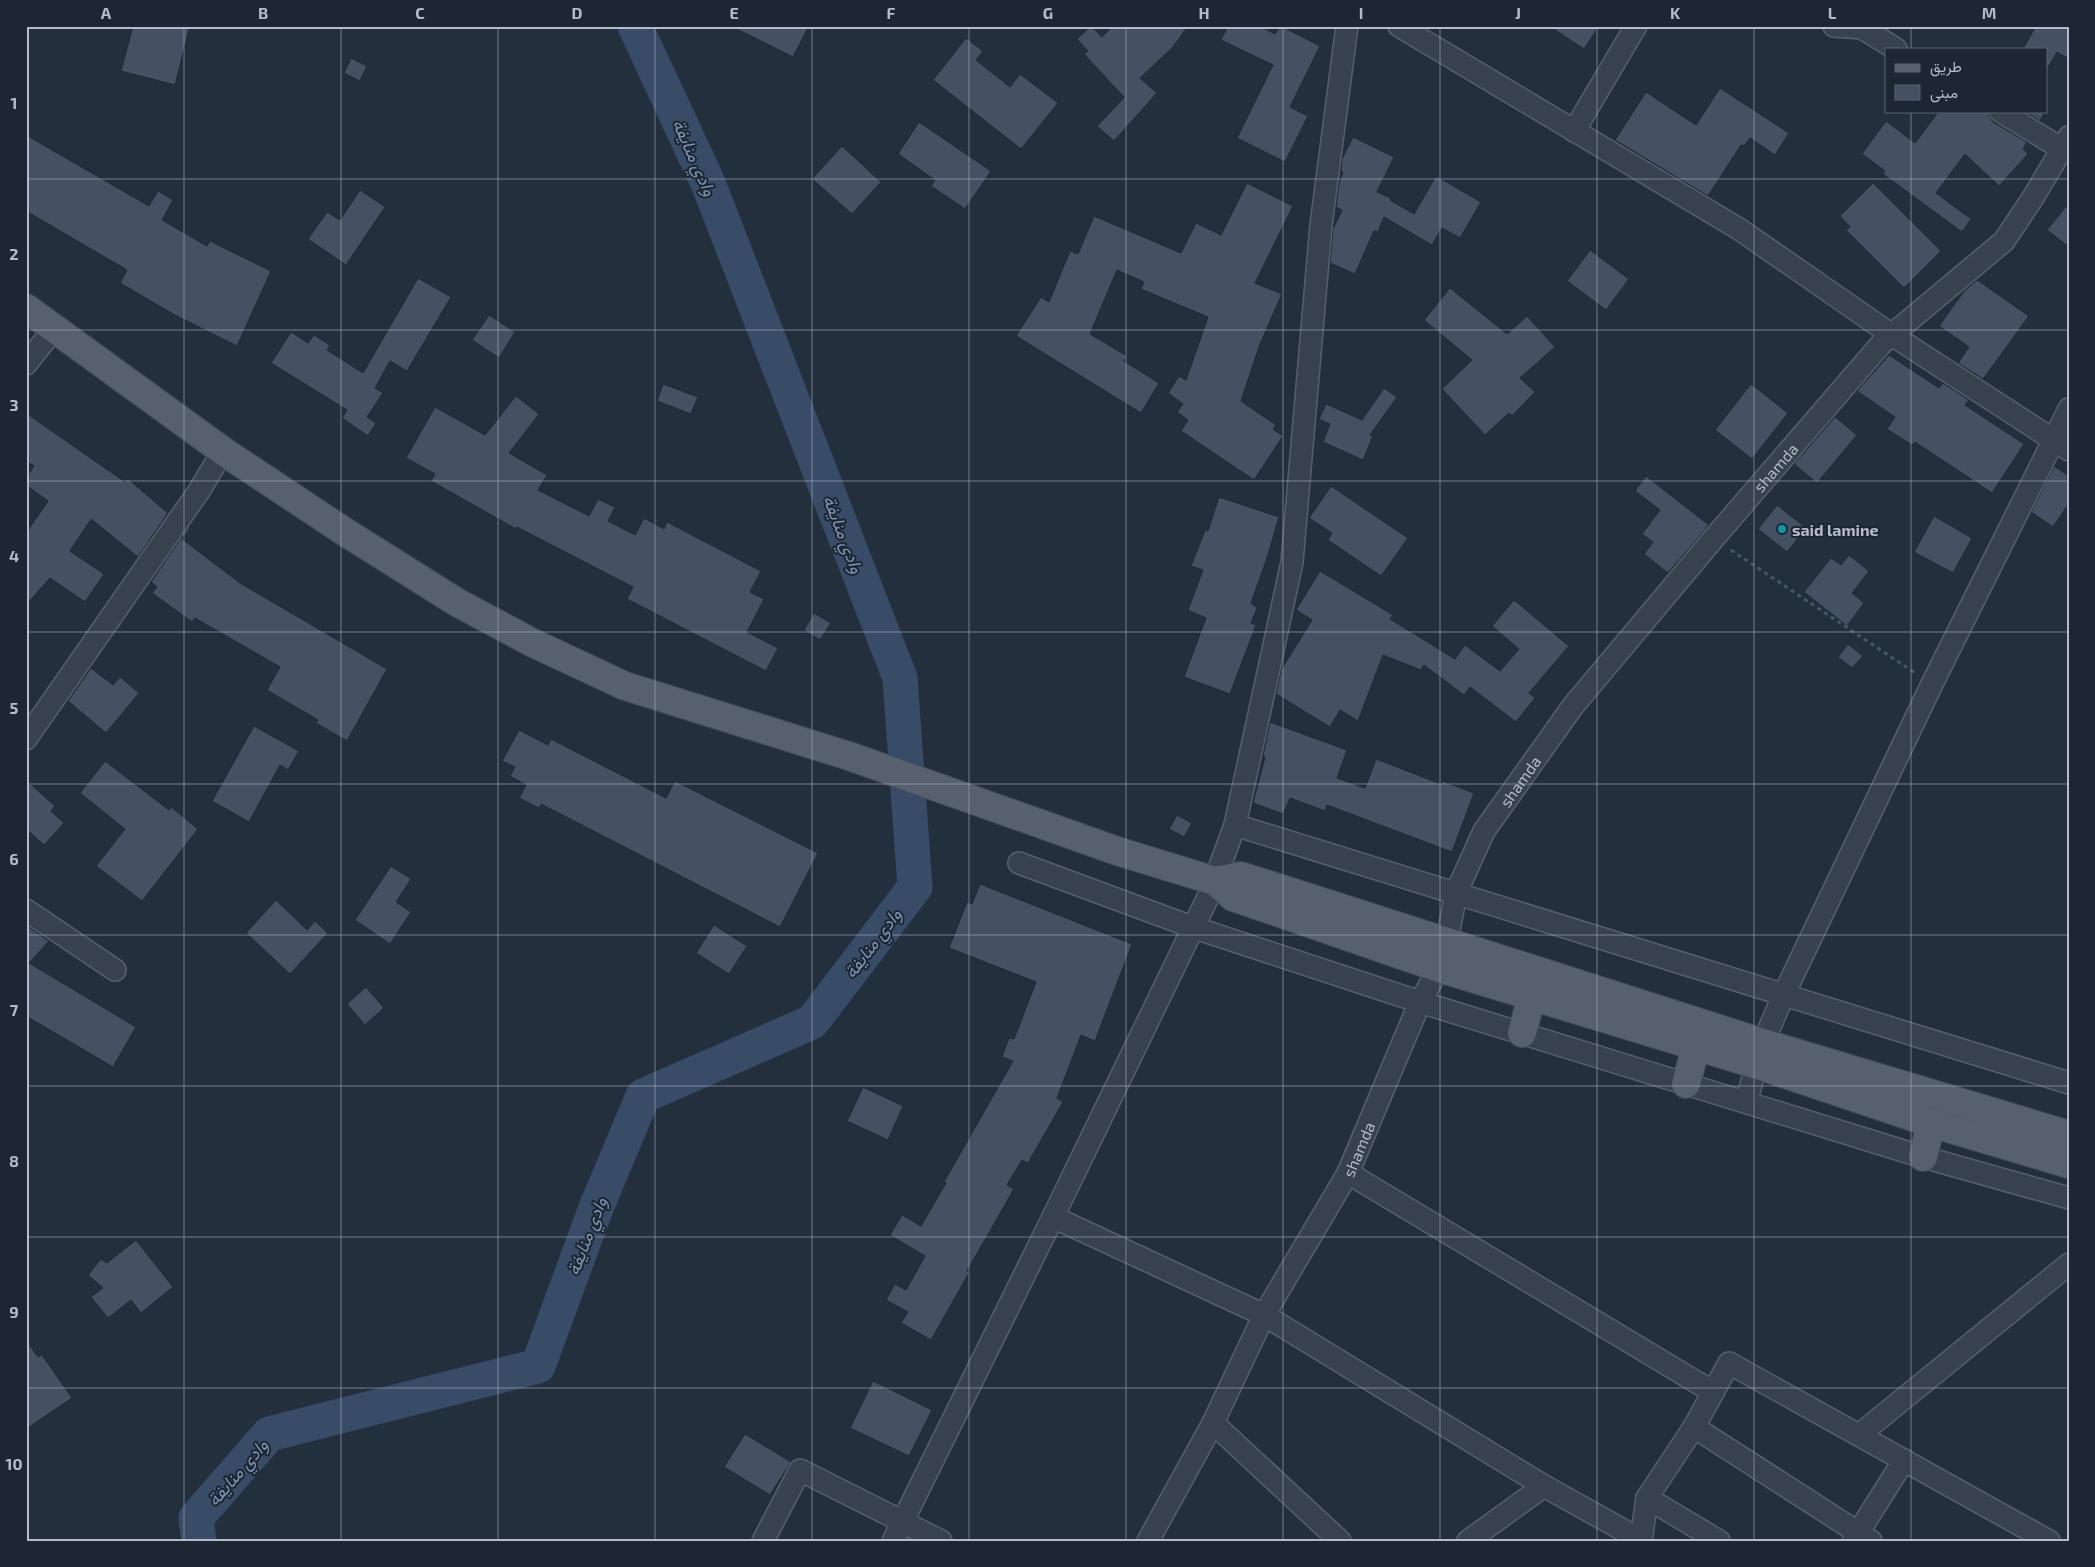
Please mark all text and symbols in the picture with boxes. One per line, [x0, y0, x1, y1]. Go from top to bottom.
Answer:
text: A [101, 3, 112, 22]
text: B [258, 3, 268, 22]
text: C [415, 3, 425, 22]
text: D [572, 3, 583, 22]
text: E [729, 3, 739, 22]
text: F [887, 3, 896, 22]
text: G [1043, 3, 1053, 22]
text: H [1198, 3, 1210, 22]
text: I [1359, 3, 1363, 22]
text: J [1515, 3, 1521, 22]
text: K [1670, 3, 1681, 22]
text: L [1828, 3, 1837, 22]
text: M [1982, 3, 1996, 22]
legend [1885, 48, 2048, 112]
text: طريق [1930, 57, 1962, 77]
text: مبنى [1930, 83, 1958, 103]
text: 1 [11, 93, 17, 112]
water label: وادي منايفة [664, 115, 722, 201]
text: 2 [9, 244, 19, 263]
text: 3 [9, 395, 19, 414]
street label: shamda [1749, 439, 1801, 495]
water label: وادي منايفة [814, 492, 869, 578]
place label: said lamine [1792, 520, 1879, 539]
marker: said lamine [1776, 523, 1788, 535]
text: 4 [9, 546, 19, 565]
text: 5 [10, 698, 19, 717]
street label: shamda [1495, 752, 1544, 810]
text: 6 [9, 849, 19, 868]
water label: وادي منايفة [839, 904, 909, 985]
text: 7 [10, 1000, 19, 1019]
street label: shamda [1338, 1119, 1378, 1180]
text: 8 [9, 1151, 19, 1170]
water label: وادي منايفة [561, 1194, 616, 1280]
text: 9 [9, 1302, 19, 1321]
water label: وادي منايفة [202, 1434, 276, 1513]
text: 10 [5, 1454, 23, 1473]

